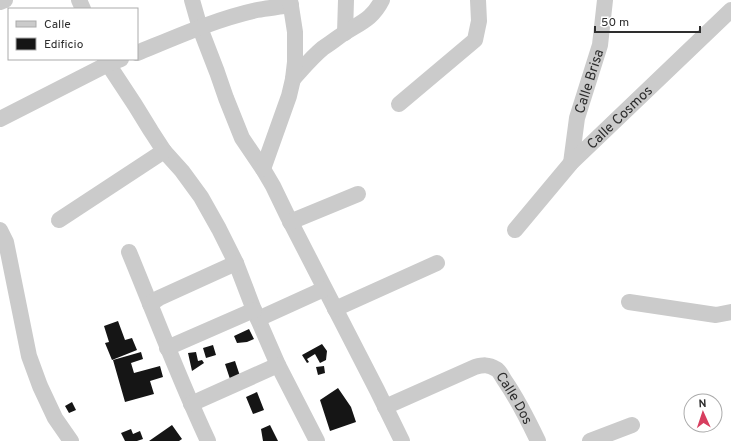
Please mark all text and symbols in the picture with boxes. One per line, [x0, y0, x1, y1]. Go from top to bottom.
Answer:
legend [8, 8, 138, 60]
scale bar [595, 8, 700, 34]
text: 50 m [601, 15, 629, 31]
text: Calle [44, 17, 71, 33]
text: Edificio [44, 37, 84, 53]
street label: Calle Brisa [572, 47, 608, 116]
street label: Calle Cosmos [584, 83, 657, 153]
street label: Calle Dos [491, 369, 536, 428]
north arrow [683, 393, 723, 433]
text: N [698, 397, 707, 411]

